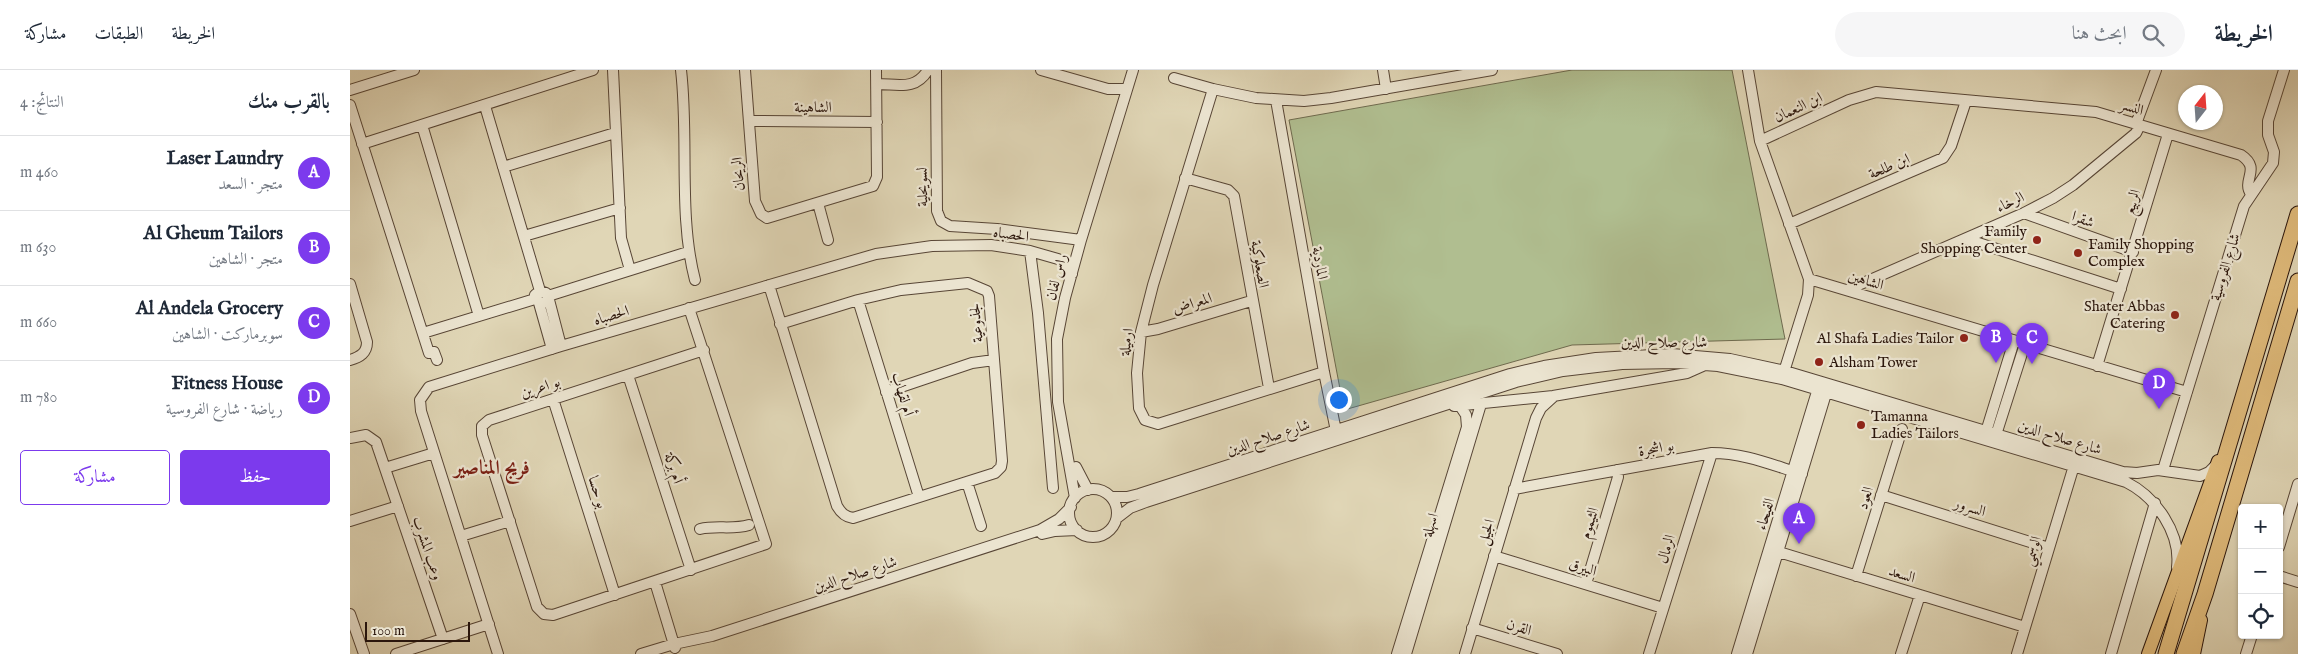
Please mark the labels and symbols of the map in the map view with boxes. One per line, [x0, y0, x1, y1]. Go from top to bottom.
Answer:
north arrow [2178, 85, 2223, 130]
street label: ابن النعمان [1771, 88, 1826, 127]
street label: النسر [2116, 95, 2146, 120]
street label: الشاهينة [794, 98, 832, 117]
street label: ابن طلحة [1866, 149, 1913, 184]
street label: الريحان [728, 156, 749, 191]
street label: لسويحلية [913, 167, 932, 207]
street label: الربيع [2120, 187, 2149, 218]
street label: الرخاء [1993, 188, 2027, 217]
street label: شقرا [2069, 207, 2097, 232]
place label: Family Shopping Center [1921, 222, 2028, 258]
street label: الحصباه [992, 223, 1030, 246]
street label: شارع الفروسية [2206, 231, 2248, 304]
marker: Family Shopping Center [2031, 234, 2043, 246]
place label: Family Shopping Complex [2088, 235, 2195, 271]
street label: الصعلوكية [1246, 239, 1273, 289]
street label: الماردية [1307, 245, 1332, 281]
marker: Family Shopping Complex [2072, 247, 2084, 259]
street label: راس لفان [1041, 252, 1072, 303]
street label: الشاهين [1846, 266, 1886, 295]
street label: المعراض [1170, 288, 1214, 319]
place label: Shater Abbas Catering [2084, 297, 2166, 333]
street label: الحصباه [591, 301, 631, 330]
street label: لجذوعية [965, 303, 988, 343]
marker: Shater Abbas Catering [2169, 309, 2181, 321]
pin: B [1980, 322, 2012, 363]
pin: C [2016, 323, 2048, 364]
street label: ارميلة [1115, 327, 1138, 358]
place label: Al Shafa Ladies Tailor [1816, 329, 1954, 348]
marker: Al Shafa Ladies Tailor [1958, 332, 1970, 344]
street label: شارع صلاح الدين [1621, 333, 1707, 355]
place label: Alsham Tower [1828, 353, 1918, 372]
marker: Alsham Tower [1813, 356, 1825, 368]
pin: D [2143, 368, 2175, 409]
street label: أم لقهاب [884, 369, 920, 420]
street label: بو اعرين [518, 372, 563, 404]
your location [1326, 387, 1352, 413]
place label: Tamanna Ladies Tailors [1871, 407, 1959, 443]
street label: شارع صلاح الدين [1224, 415, 1313, 463]
street label: شارع صلاح الدين [2015, 416, 2104, 462]
marker: Tamanna Ladies Tailors [1855, 419, 1867, 431]
street label: بو اشجرة [1637, 436, 1675, 461]
street label: أم بركة [656, 449, 689, 487]
district label: فريج المناصير [452, 456, 530, 484]
street label: بو حسا [583, 473, 612, 511]
street label: العود [1853, 484, 1878, 512]
street label: السرور [1950, 493, 1988, 521]
street label: الفيحاء [1752, 496, 1779, 532]
pin: A [1783, 503, 1815, 544]
street label: الثيموم [1576, 505, 1606, 542]
street label: اسهلة [1418, 511, 1443, 540]
street label: وعب المشرب [408, 514, 447, 583]
street label: الجيل [1474, 517, 1500, 548]
street label: الرمال [1653, 532, 1680, 566]
street label: الوسمي [2019, 534, 2050, 570]
street label: شارع صلاح الدين [811, 552, 900, 600]
street label: البيرق [1567, 554, 1599, 581]
street label: السعد [1886, 561, 1918, 588]
street label: القرن [1504, 615, 1534, 640]
scale bar [365, 619, 470, 642]

